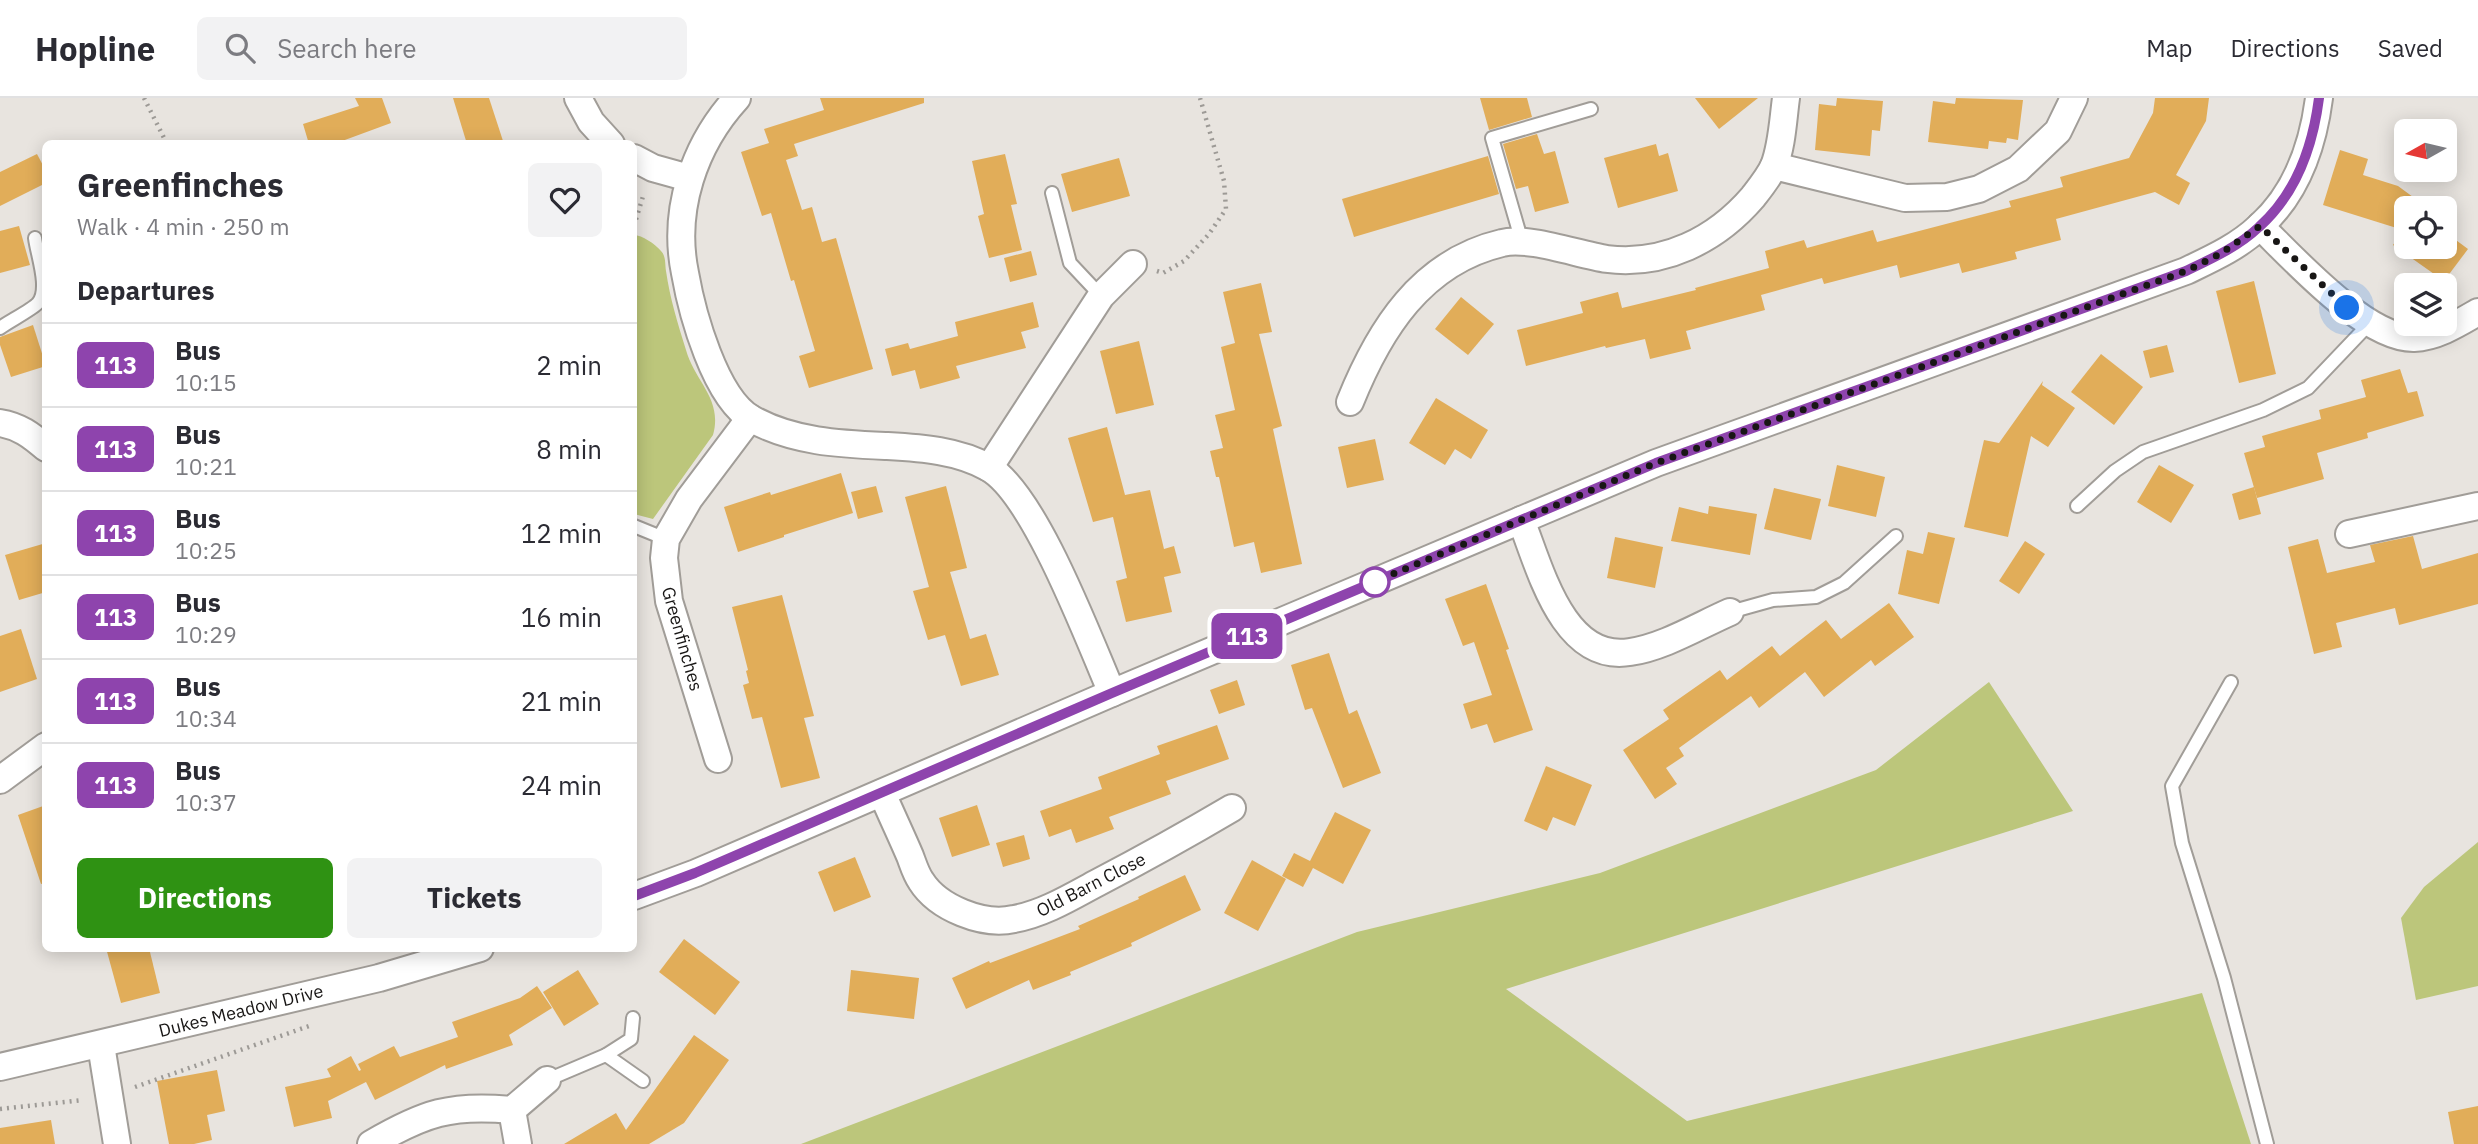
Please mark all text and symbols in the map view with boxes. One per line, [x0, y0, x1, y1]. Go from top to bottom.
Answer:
search box [197, 17, 687, 80]
text: Hopline [35, 27, 155, 70]
icon: search [221, 29, 259, 67]
text: Search here [277, 31, 417, 65]
text: Map [2146, 32, 2192, 64]
text: Directions [2230, 32, 2340, 64]
text: Saved [2378, 32, 2443, 64]
north arrow [2394, 119, 2457, 182]
map controls [2394, 119, 2457, 336]
text: Greenfinches [77, 163, 284, 206]
button: heart [528, 163, 602, 237]
button: locate [2394, 196, 2457, 259]
text: Walk · 4 min · 250 m [77, 211, 290, 241]
text: Departures [77, 273, 215, 307]
button: layers [2394, 273, 2457, 336]
your location [2329, 290, 2364, 325]
text: Bus [175, 333, 221, 367]
text: 2 min [536, 348, 602, 382]
text: 113 [94, 349, 137, 381]
text: 10:15 [175, 367, 237, 397]
text: Bus [175, 417, 221, 451]
text: 8 min [536, 432, 602, 466]
text: 113 [94, 433, 137, 465]
text: 10:21 [175, 451, 237, 481]
text: Bus [175, 501, 221, 535]
text: 12 min [521, 516, 602, 550]
text: 113 [94, 517, 137, 549]
text: 10:25 [175, 535, 237, 565]
unlabelled marker [1360, 567, 1390, 597]
street label: Greenfinches [657, 584, 708, 694]
text: Bus [175, 585, 221, 619]
text: 16 min [521, 600, 602, 634]
text: 113 [94, 601, 137, 633]
line badge: 113 [1207, 613, 1287, 659]
text: 10:29 [175, 619, 237, 649]
text: 113 [1225, 620, 1269, 652]
text: Bus [175, 669, 221, 703]
text: 21 min [521, 684, 602, 718]
text: 113 [94, 685, 137, 717]
text: 10:34 [175, 703, 237, 733]
text: Bus [175, 753, 221, 787]
text: 24 min [521, 768, 602, 802]
text: 113 [94, 769, 137, 801]
text: 10:37 [175, 787, 237, 817]
street label: Old Barn Close [1032, 847, 1149, 922]
button: Directions [77, 858, 333, 938]
button: Tickets [347, 858, 602, 938]
street label: Dukes Meadow Drive [156, 979, 326, 1042]

